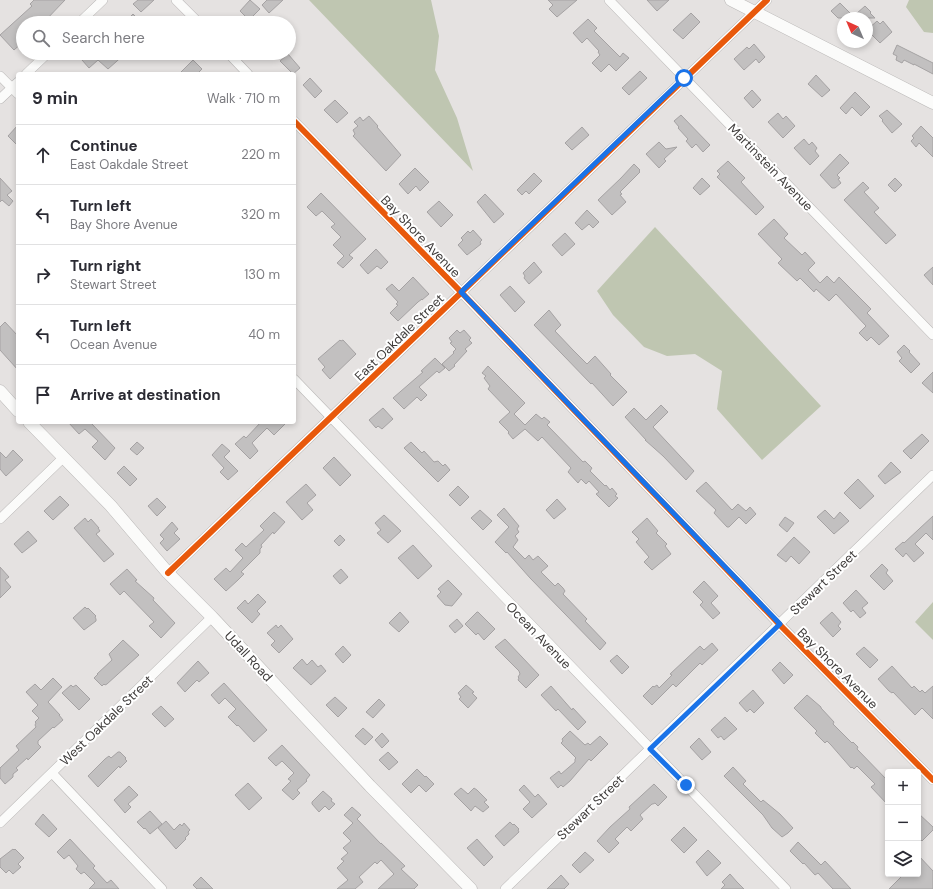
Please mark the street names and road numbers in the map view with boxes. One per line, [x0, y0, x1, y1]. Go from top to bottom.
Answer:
street label: Martinstein Avenue [724, 120, 817, 215]
street label: Bay Shore Avenue [377, 192, 464, 281]
street label: East Oakdale Street [351, 290, 448, 385]
street label: Stewart Street [786, 546, 860, 619]
street label: Ocean Avenue [502, 598, 575, 673]
street label: Bay Shore Avenue [794, 624, 882, 712]
street label: Udall Road [221, 627, 276, 685]
street label: West Oakdale Street [56, 671, 157, 769]
street label: Stewart Street [553, 771, 627, 844]

